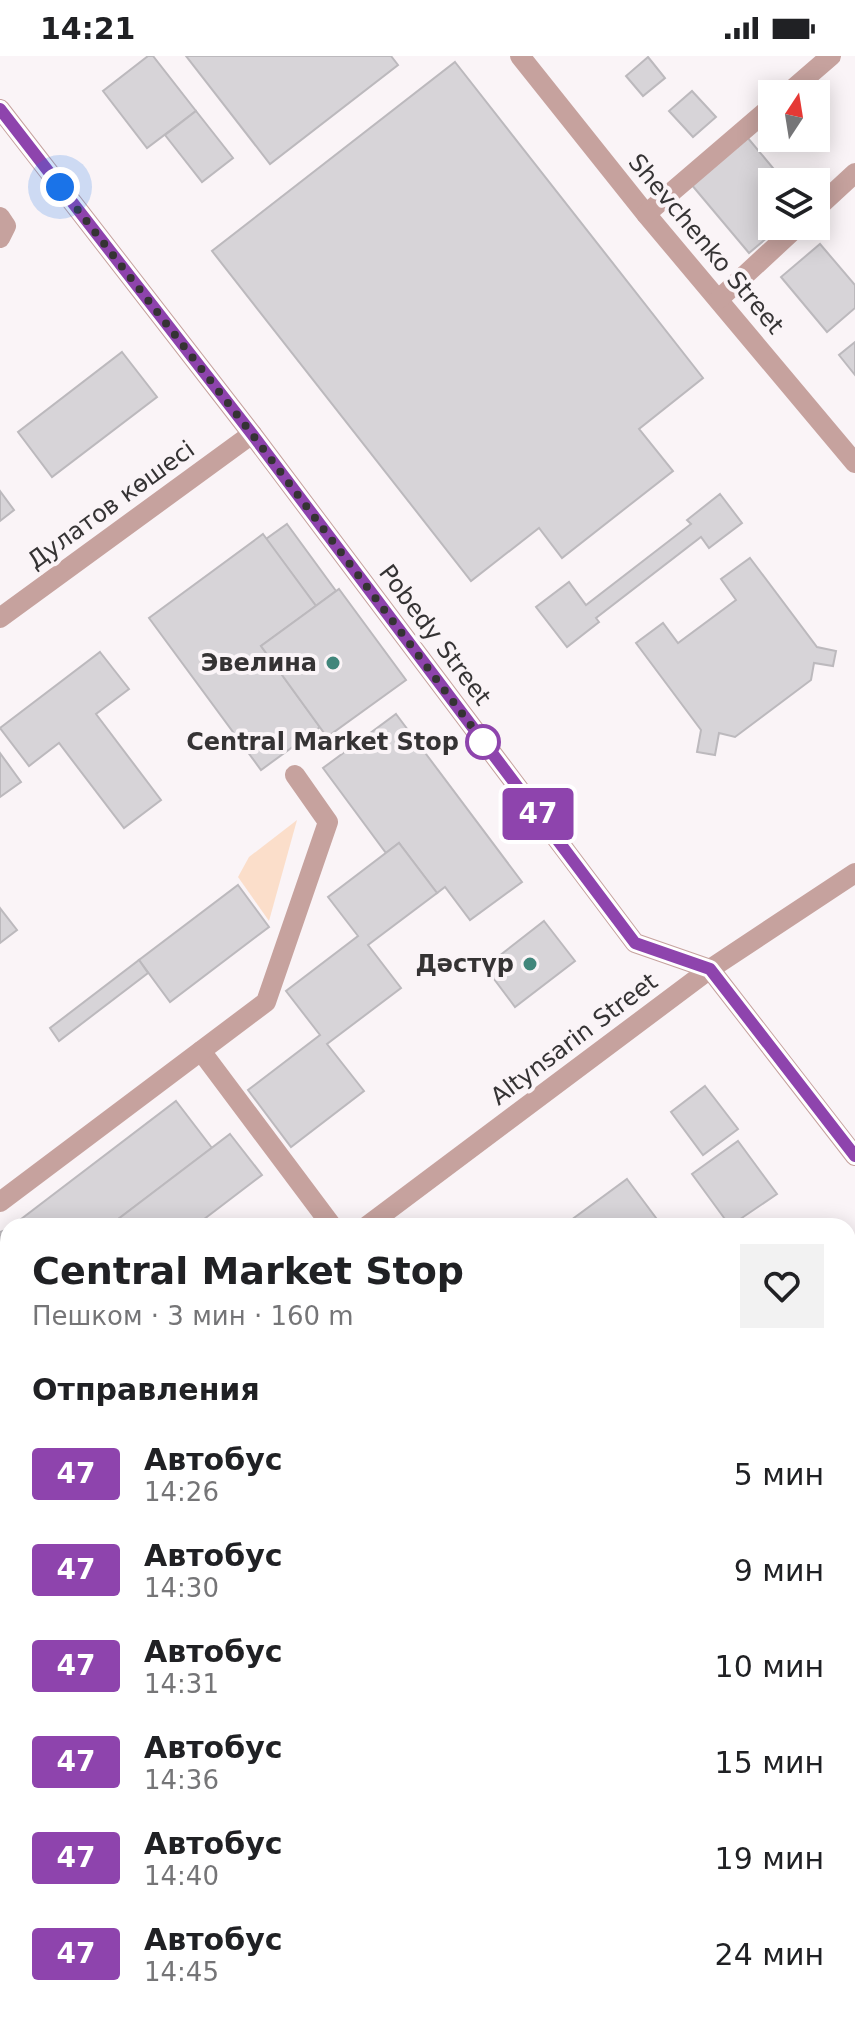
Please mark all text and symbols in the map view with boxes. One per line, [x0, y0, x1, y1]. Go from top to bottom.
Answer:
text: 14:21 [40, 11, 136, 46]
north arrow [758, 80, 830, 152]
map controls [758, 80, 830, 240]
street label: Shevchenko Street [623, 148, 789, 340]
your location [40, 167, 80, 207]
button: layers [758, 168, 830, 240]
street label: Дулатов көшесі [22, 435, 200, 575]
street label: Pobedy Street [373, 559, 497, 711]
place label: Эвелина [201, 649, 317, 677]
marker: Эвелина [324, 654, 342, 672]
marker: Central Market Stop [466, 725, 500, 759]
place label: Central Market Stop [186, 728, 459, 756]
line badge: 47 [502, 788, 574, 840]
text: 47 [519, 797, 557, 830]
place label: Дәстүр [415, 950, 514, 978]
marker: Дәстүр [521, 955, 539, 973]
street label: Altynsarin Street [485, 967, 663, 1111]
button: heart [740, 1244, 824, 1328]
text: Central Market Stop [32, 1249, 464, 1293]
text: Пешком · 3 мин · 160 m [32, 1301, 354, 1331]
text: Отправления [32, 1372, 260, 1407]
text: Автобус [144, 1442, 283, 1477]
text: 47 [57, 1457, 95, 1490]
text: 5 мин [734, 1457, 824, 1492]
text: 14:26 [144, 1477, 219, 1507]
text: Автобус [144, 1538, 283, 1573]
text: 47 [57, 1553, 95, 1586]
text: 9 мин [734, 1553, 824, 1588]
text: 14:30 [144, 1573, 219, 1603]
text: Автобус [144, 1634, 283, 1669]
text: 47 [57, 1649, 95, 1682]
text: 10 мин [715, 1649, 824, 1684]
text: 14:31 [144, 1669, 219, 1699]
text: Автобус [144, 1730, 283, 1765]
text: 47 [57, 1745, 95, 1778]
text: 15 мин [715, 1745, 824, 1780]
text: 14:36 [144, 1765, 219, 1795]
text: Автобус [144, 1826, 283, 1861]
text: 47 [57, 1841, 95, 1874]
text: 19 мин [715, 1841, 824, 1876]
text: 14:40 [144, 1861, 219, 1891]
text: Автобус [144, 1922, 283, 1957]
text: 47 [57, 1937, 95, 1970]
text: 24 мин [715, 1937, 824, 1972]
text: 14:45 [144, 1957, 219, 1987]

